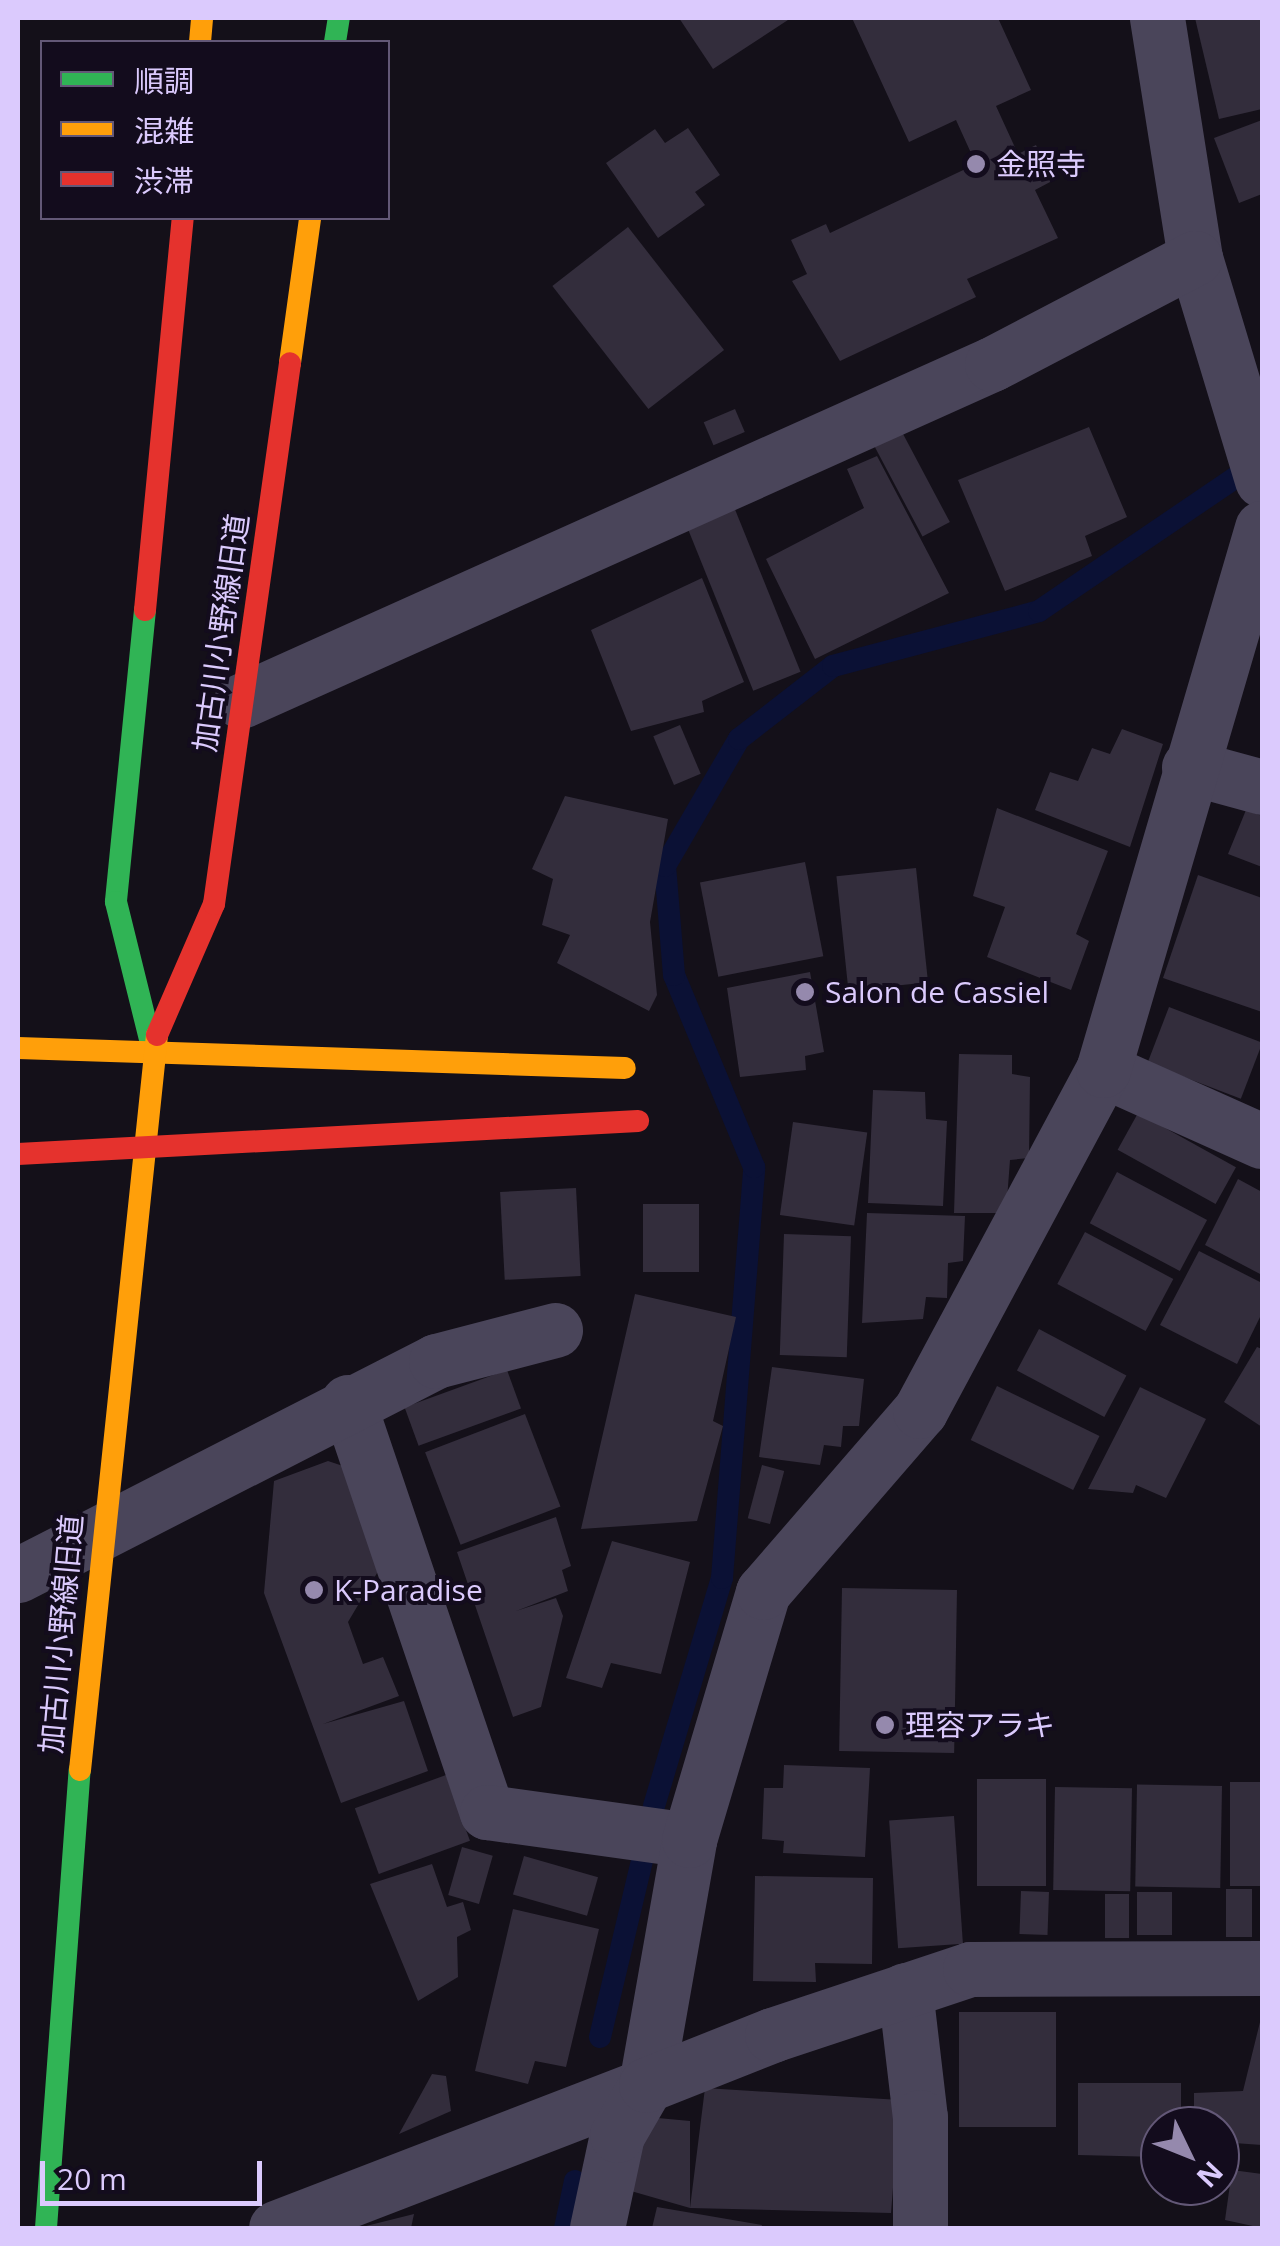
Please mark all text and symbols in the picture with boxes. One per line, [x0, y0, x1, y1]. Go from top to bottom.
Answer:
legend [40, 40, 390, 220]
text: 順調 [134, 60, 194, 101]
text: 混雑 [134, 110, 194, 151]
place label: 金照寺 [996, 146, 1086, 182]
marker: 金照寺 [965, 153, 987, 175]
text: 渋滞 [134, 160, 194, 201]
street label: 加古川小野線旧道 [186, 512, 256, 754]
place label: Salon de Cassiel [825, 974, 1049, 1010]
marker: Salon de Cassiel [794, 981, 816, 1003]
street label: 加古川小野線旧道 [33, 1513, 89, 1755]
place label: K-Paradise [334, 1572, 483, 1608]
marker: K-Paradise [303, 1579, 325, 1601]
place label: 理容アラキ [905, 1707, 1055, 1743]
marker: 理容アラキ [874, 1714, 896, 1736]
north arrow [1140, 2106, 1240, 2206]
scale bar [45, 2141, 268, 2203]
text: N [1189, 2154, 1232, 2196]
text: 20 m [57, 2158, 127, 2199]

